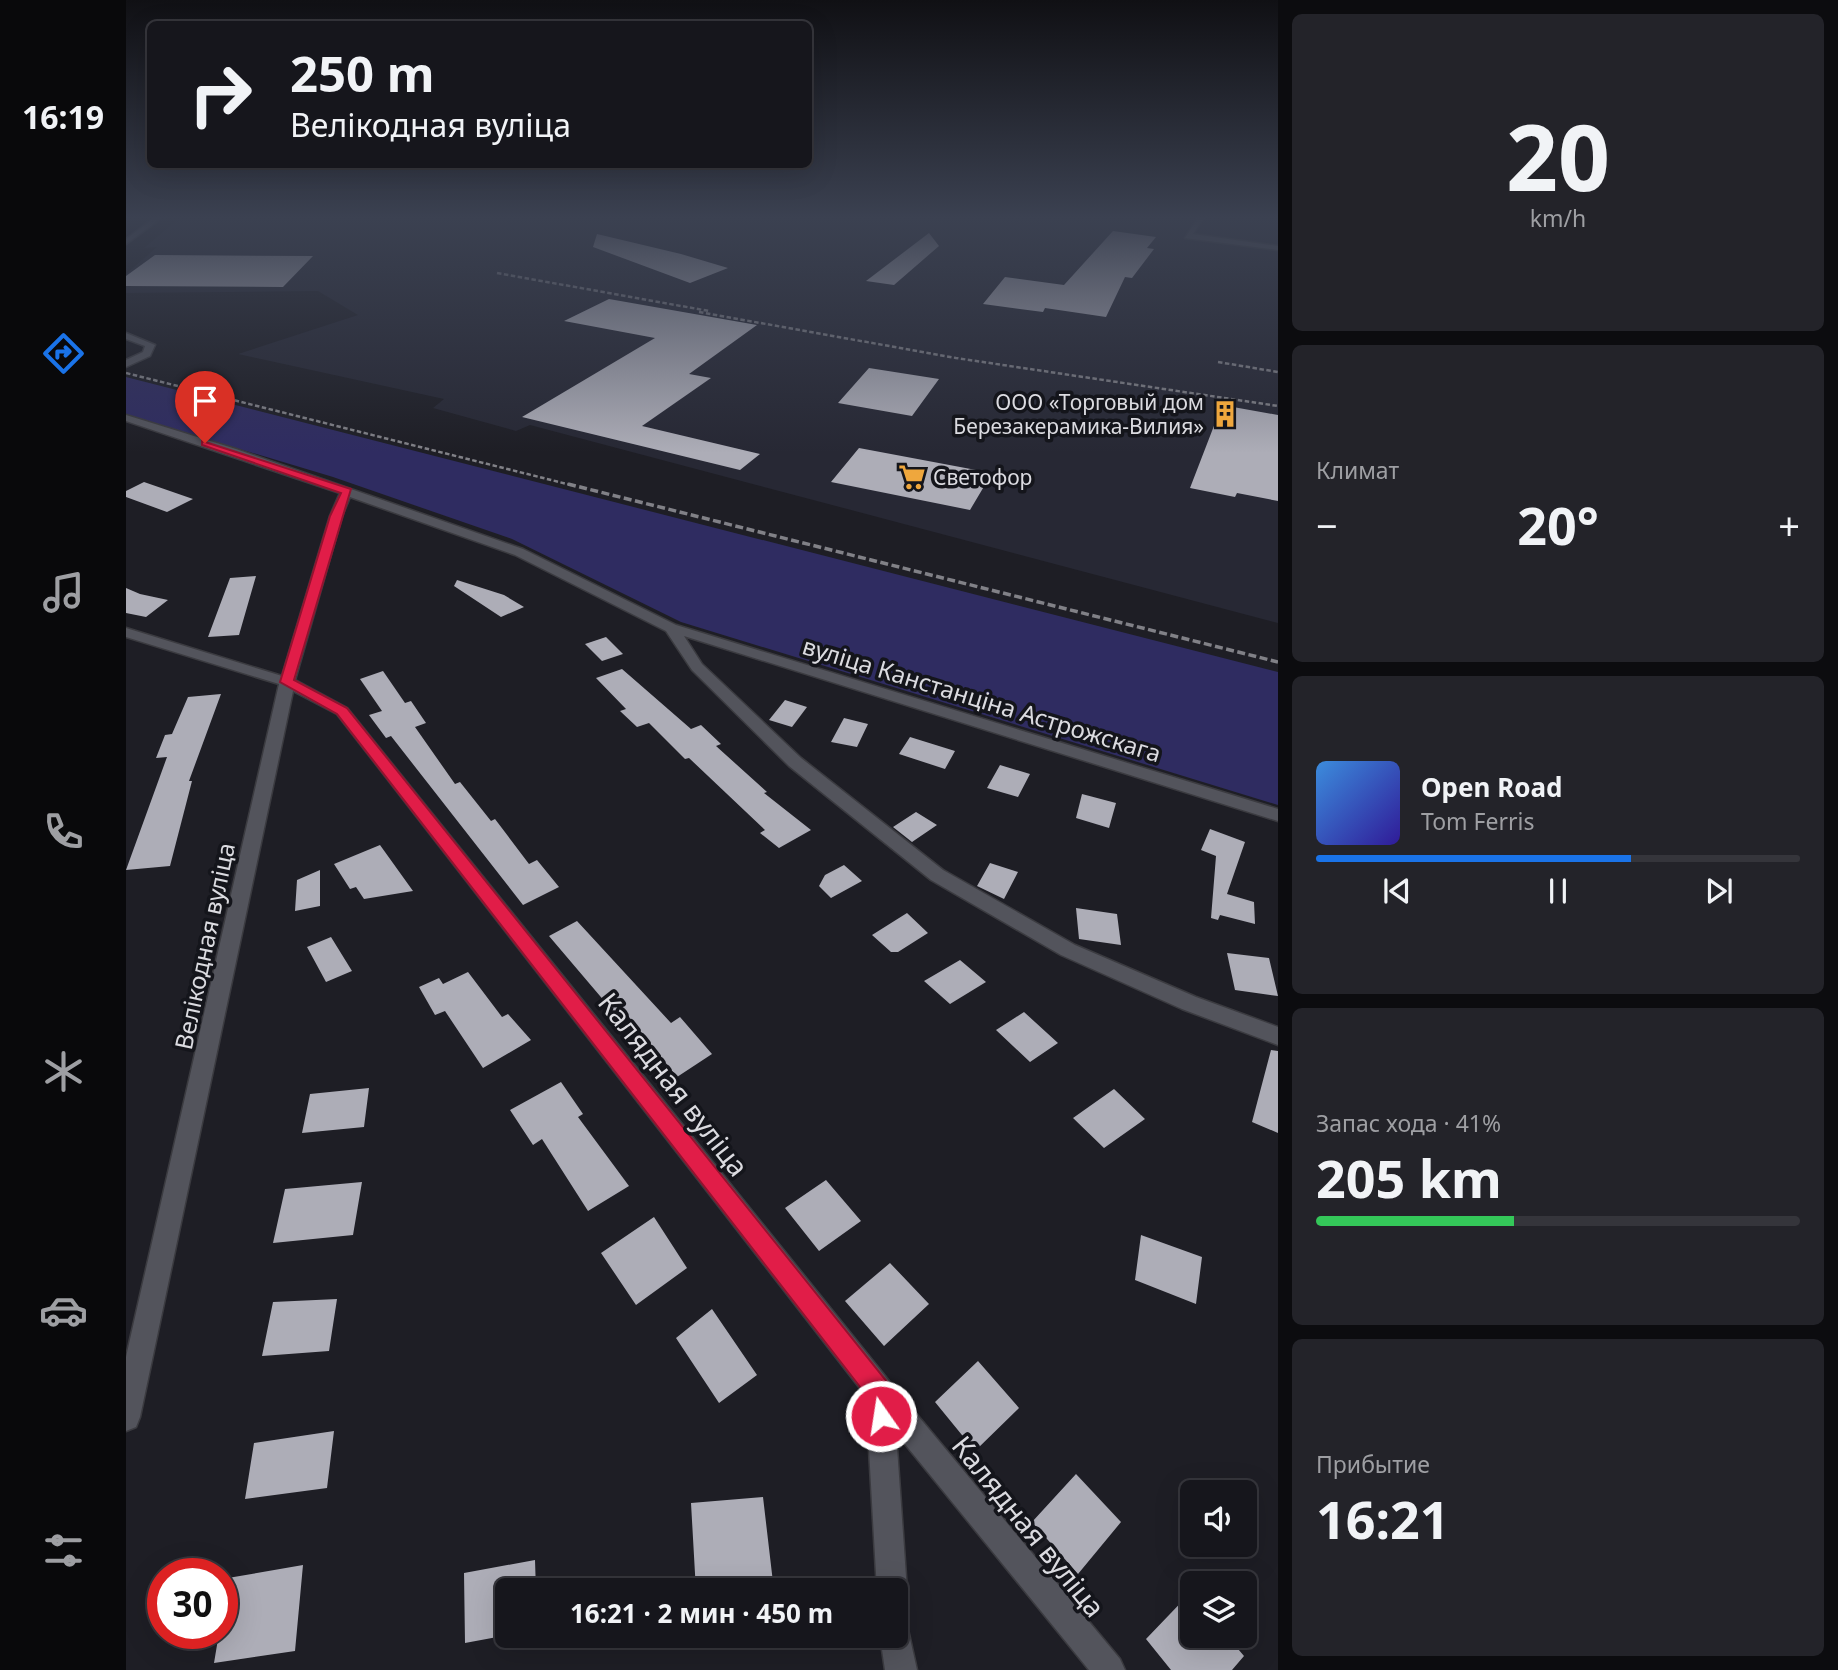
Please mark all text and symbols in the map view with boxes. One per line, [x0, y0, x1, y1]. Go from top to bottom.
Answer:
text: 250 m [290, 40, 435, 106]
icon: right [175, 49, 266, 140]
text: 20 [1506, 94, 1610, 218]
text: 16:19 [22, 95, 104, 138]
text: Велікодная вуліца [290, 103, 571, 146]
text: km/h [1530, 202, 1586, 234]
icon: directions [39, 329, 88, 378]
pin [175, 371, 235, 443]
icon: arrive [186, 382, 224, 420]
place label: ООО «Торговый дом Березакерамика-Вилия» [953, 388, 1204, 440]
building icon: ООО «Торговый дом Березакерамика-Вилия» [1210, 399, 1240, 429]
text: Климат [1316, 454, 1399, 486]
supermarket icon: Светофор [897, 462, 927, 492]
place label: Светофор [933, 463, 1032, 491]
text: 20° [1517, 489, 1599, 560]
text: − [1316, 499, 1338, 551]
text: + [1778, 499, 1800, 551]
icon: music [39, 568, 88, 617]
street label: вуліца Канстанціна Астрожскага [799, 629, 1165, 769]
text: Open Road [1421, 769, 1563, 805]
text: Tom Ferris [1421, 805, 1534, 837]
icon: phone [39, 807, 88, 856]
street label: Велікодная вуліца [166, 839, 242, 1053]
icon: previous [1378, 872, 1416, 910]
icon: pause [1539, 872, 1577, 910]
icon: next [1700, 872, 1738, 910]
street label: Калядная вуліца [590, 984, 758, 1184]
icon: climate [39, 1047, 88, 1096]
text: Запас хода · 41% [1316, 1107, 1501, 1139]
text: 205 km [1316, 1142, 1502, 1213]
icon: car [39, 1286, 88, 1335]
position arrow [844, 1379, 918, 1453]
street label: Калядная вуліца [944, 1427, 1114, 1625]
text: Прибытие [1316, 1448, 1430, 1480]
map controls [1180, 1480, 1257, 1648]
button: sound [1180, 1480, 1257, 1557]
text: 16:21 [1316, 1483, 1450, 1554]
icon: filters [39, 1526, 88, 1575]
speed limit sign: 30 [147, 1558, 238, 1649]
button: layers [1180, 1571, 1257, 1648]
text: 16:21 · 2 мин · 450 m [570, 1595, 833, 1631]

